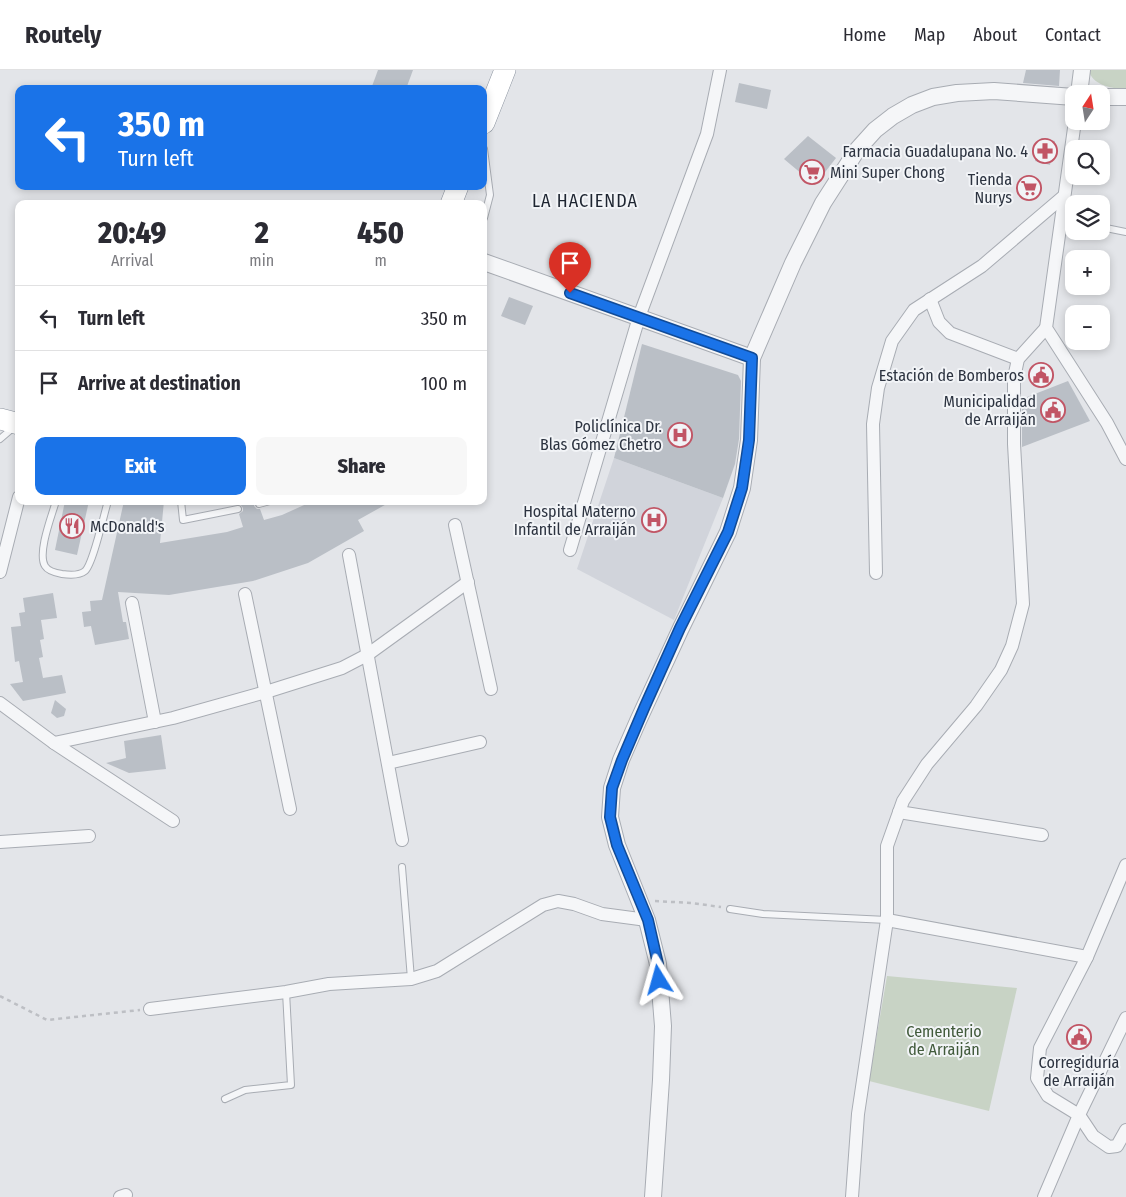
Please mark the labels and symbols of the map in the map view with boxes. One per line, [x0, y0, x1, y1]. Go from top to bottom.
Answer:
north arrow [1065, 85, 1110, 130]
pharmacy icon: Farmacia Guadalupana No. 4 [1032, 138, 1058, 164]
place label: Farmacia Guadalupana No. 4 [843, 142, 1028, 161]
supermarket icon: Mini Super Chong [799, 159, 825, 185]
place label: Mini Super Chong [830, 163, 945, 182]
place label: Tienda Nurys [968, 170, 1012, 207]
supermarket icon: Tienda Nurys [1016, 175, 1042, 201]
district label: LA HACIENDA [532, 190, 638, 212]
pin [549, 242, 591, 293]
public building icon: Estación de Bomberos [1028, 362, 1054, 388]
place label: Estación de Bomberos [879, 366, 1024, 385]
place label: Municipalidad de Arraiján [944, 392, 1036, 429]
public building icon: Municipalidad de Arraiján [1040, 397, 1066, 423]
place label: Policlínica Dr. Blas Gómez Chetro [540, 417, 662, 454]
hospital icon: Policlínica Dr. Blas Gómez Chetro [667, 422, 693, 448]
place label: Hospital Materno Infantil de Arraiján [514, 502, 636, 539]
hospital icon: Hospital Materno Infantil de Arraiján [641, 507, 667, 533]
restaurant icon: McDonald's [59, 513, 85, 539]
place label: McDonald's [90, 517, 165, 536]
position arrow [632, 953, 684, 1005]
park label: Cementerio de Arraiján [906, 1022, 982, 1059]
public building icon: Corregiduría de Arraiján [1066, 1024, 1092, 1050]
place label: Corregiduría de Arraiján [1039, 1053, 1120, 1090]

